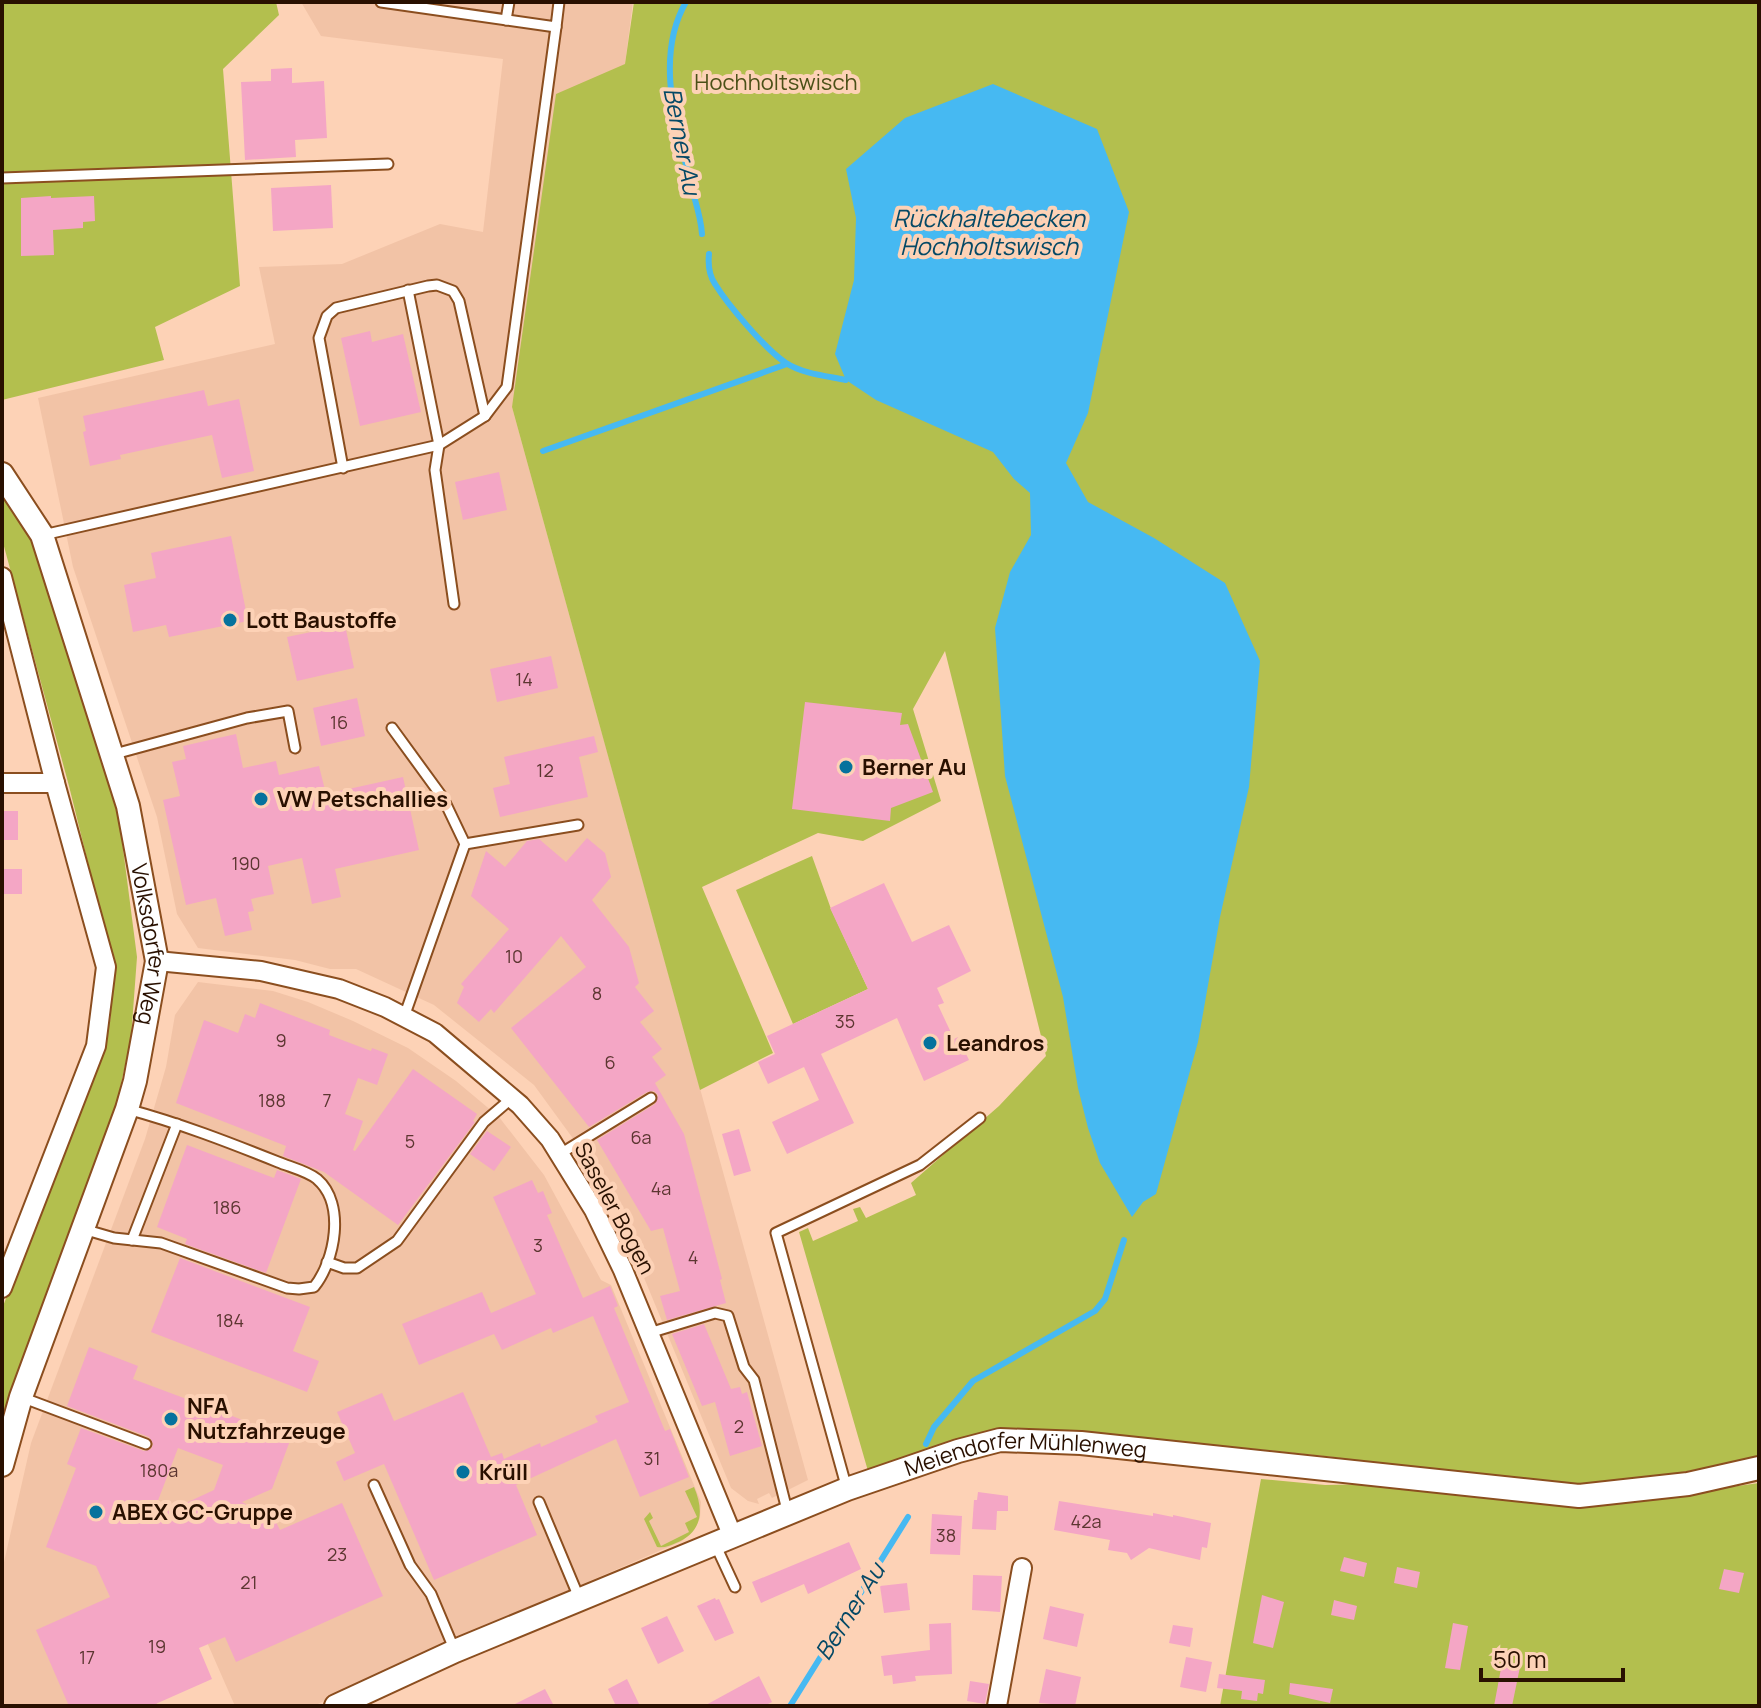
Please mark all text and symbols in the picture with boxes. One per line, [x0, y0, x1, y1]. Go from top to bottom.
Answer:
park label: Hochholtswisch [694, 67, 858, 97]
water label: Berner Au [656, 85, 710, 199]
water label: Rückhaltebecken Hochholtswisch [893, 201, 1086, 262]
place label: Lott Baustoffe [246, 605, 397, 635]
marker: Lott Baustoffe [221, 611, 239, 629]
house number: 14 [515, 667, 533, 691]
house number: 16 [330, 710, 348, 734]
place label: Berner Au [862, 752, 966, 782]
house number: 12 [536, 758, 554, 782]
marker: Berner Au [837, 758, 855, 776]
place label: VW Petschallies [277, 784, 448, 814]
marker: VW Petschallies [252, 790, 270, 808]
house number: 190 [231, 851, 261, 875]
street label: Volksdorfer Weg [124, 861, 173, 1028]
house number: 10 [505, 944, 523, 968]
house number: 8 [592, 981, 602, 1005]
house number: 35 [835, 1009, 855, 1033]
house number: 9 [275, 1028, 287, 1052]
place label: Leandros [946, 1028, 1044, 1058]
marker: Leandros [921, 1034, 939, 1052]
house number: 6 [604, 1050, 616, 1074]
house number: 188 [258, 1088, 286, 1112]
house number: 7 [322, 1088, 332, 1112]
house number: 6a [630, 1125, 652, 1149]
house number: 5 [405, 1129, 415, 1153]
street label: Saseler Bogen [568, 1137, 662, 1279]
house number: 4a [651, 1176, 671, 1200]
house number: 186 [213, 1195, 241, 1219]
house number: 3 [533, 1233, 543, 1257]
house number: 4 [688, 1245, 698, 1269]
house number: 184 [216, 1308, 244, 1332]
place label: NFA Nutzfahrzeuge [187, 1391, 346, 1446]
marker: NFA Nutzfahrzeuge [162, 1410, 180, 1428]
house number: 2 [734, 1414, 744, 1438]
street label: Meiendorfer Mühlenweg [900, 1425, 1148, 1483]
house number: 31 [644, 1446, 660, 1470]
place label: Krüll [479, 1457, 528, 1487]
house number: 180a [140, 1458, 178, 1482]
marker: Krüll [454, 1463, 472, 1481]
place label: ABEX GC-Gruppe [112, 1497, 293, 1527]
marker: ABEX GC-Gruppe [87, 1503, 105, 1521]
house number: 42a [1071, 1509, 1101, 1533]
house number: 38 [936, 1523, 956, 1547]
house number: 23 [327, 1542, 347, 1566]
water label: Berner Au [806, 1555, 893, 1666]
house number: 21 [240, 1570, 258, 1594]
scale bar [1481, 1632, 1623, 1682]
house number: 19 [148, 1634, 166, 1658]
text: 50 m [1493, 1642, 1547, 1675]
house number: 17 [79, 1645, 95, 1669]

